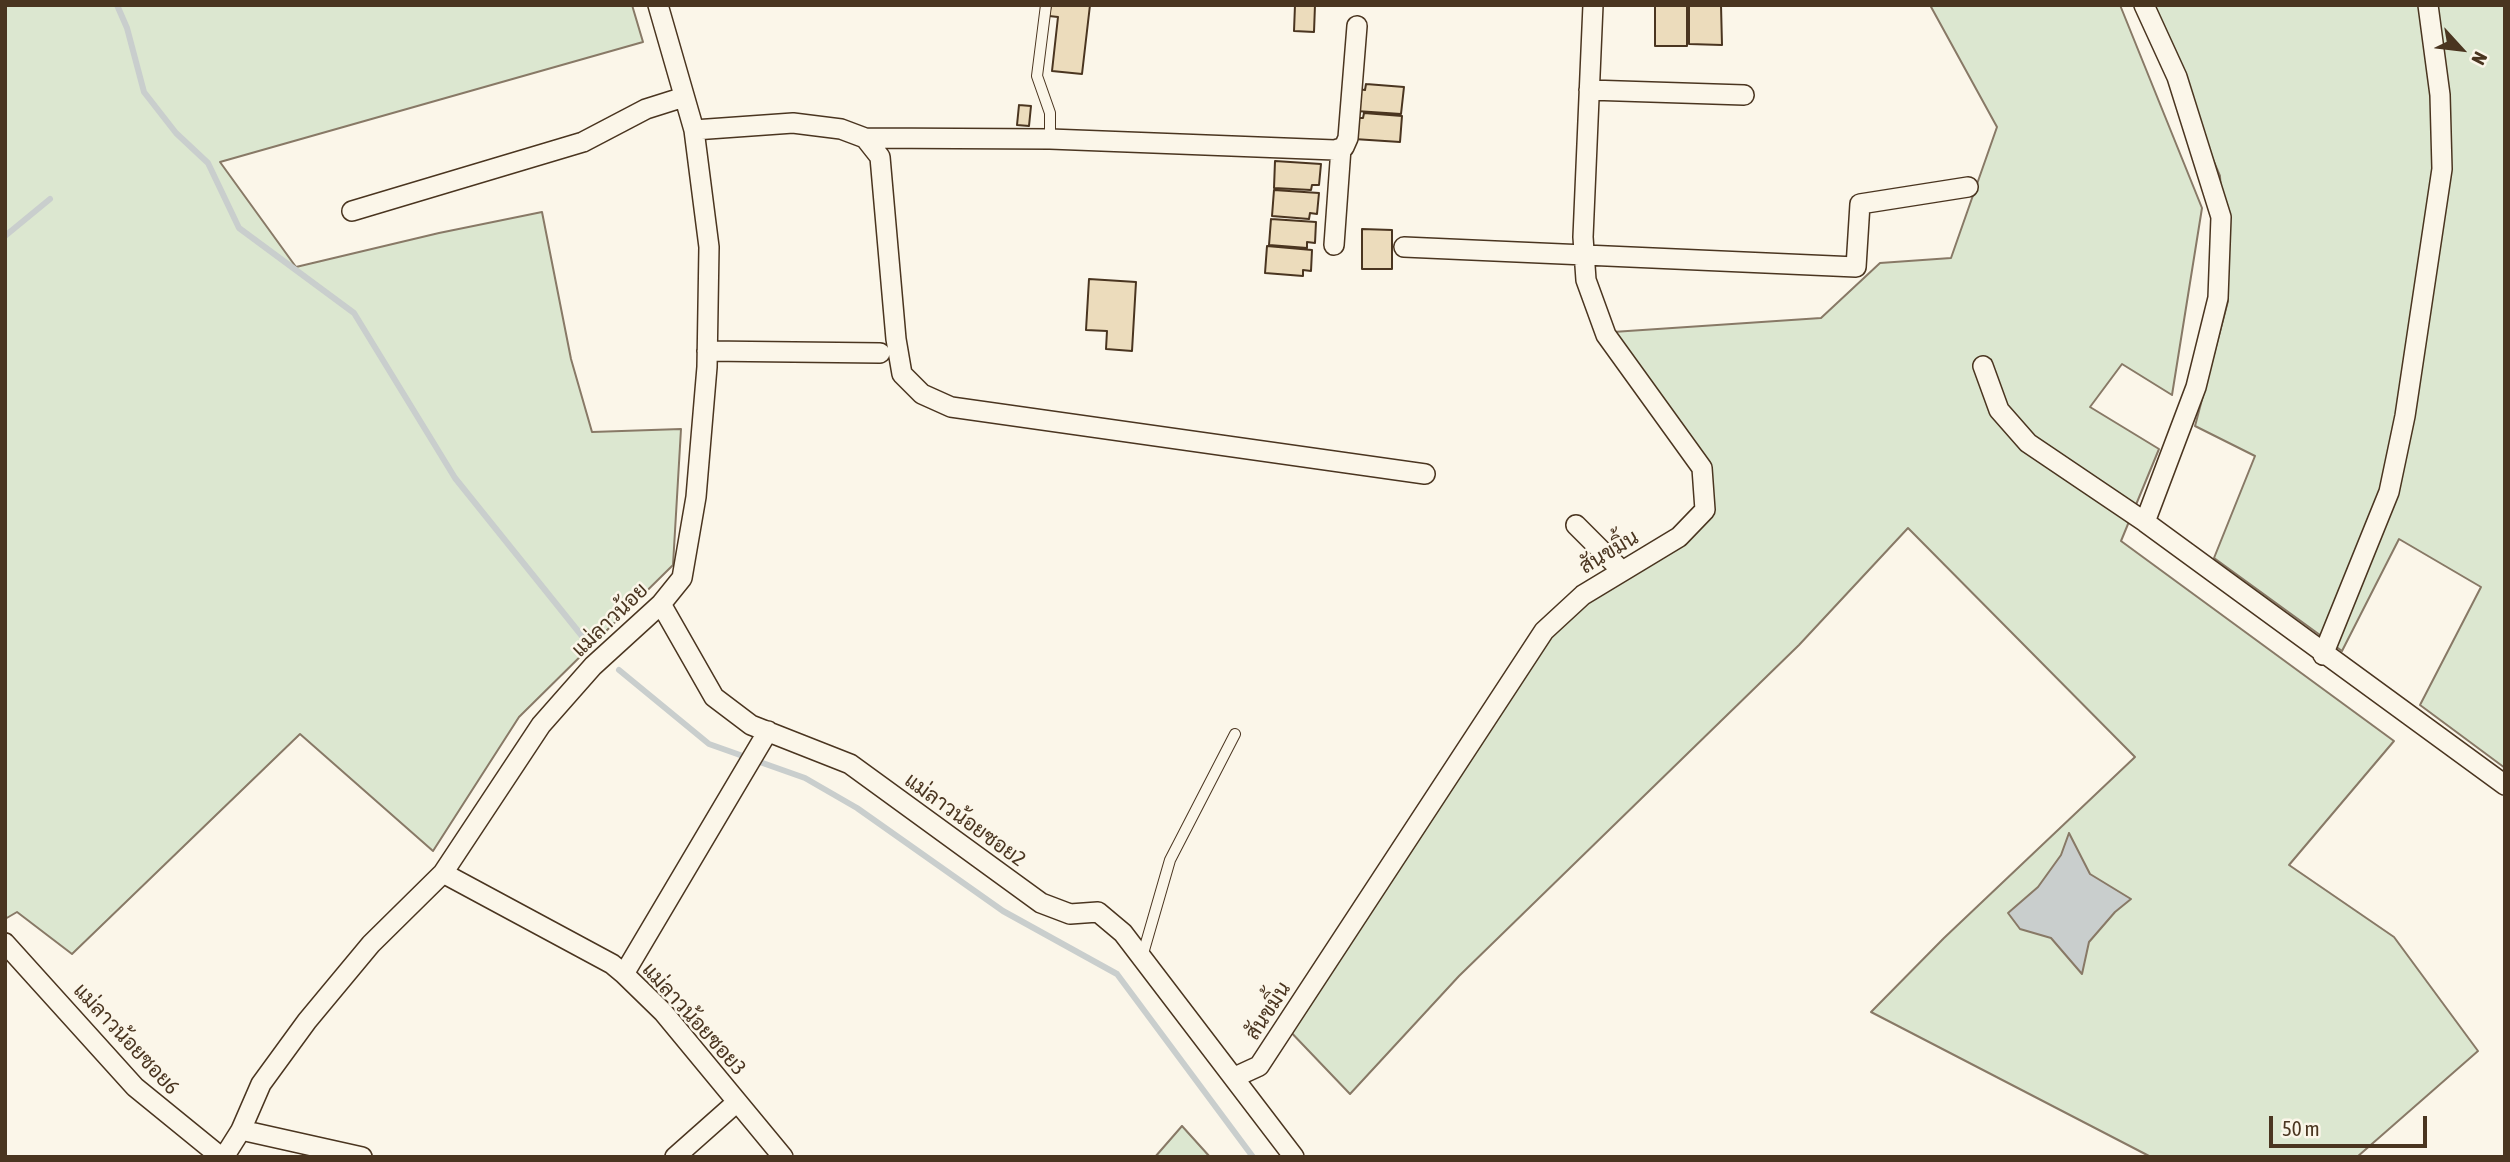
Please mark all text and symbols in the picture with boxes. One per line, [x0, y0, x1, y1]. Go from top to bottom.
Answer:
north arrow [2426, 14, 2496, 84]
text: N [2467, 49, 2492, 69]
street label: สันขมิ้น [1575, 525, 1643, 579]
street label: แม่ลาวน้อย [567, 578, 653, 662]
street label: แม่ลาวน้อยซอย2 [900, 768, 1030, 872]
street label: แม่ลาวน้อยซอย3 [637, 957, 751, 1081]
street label: สันขมิ้น [1240, 977, 1296, 1045]
street label: แม่ลาวน้อยซอย6 [68, 978, 184, 1100]
scale bar [2272, 1102, 2430, 1146]
text: 50 m [2282, 1116, 2320, 1140]

